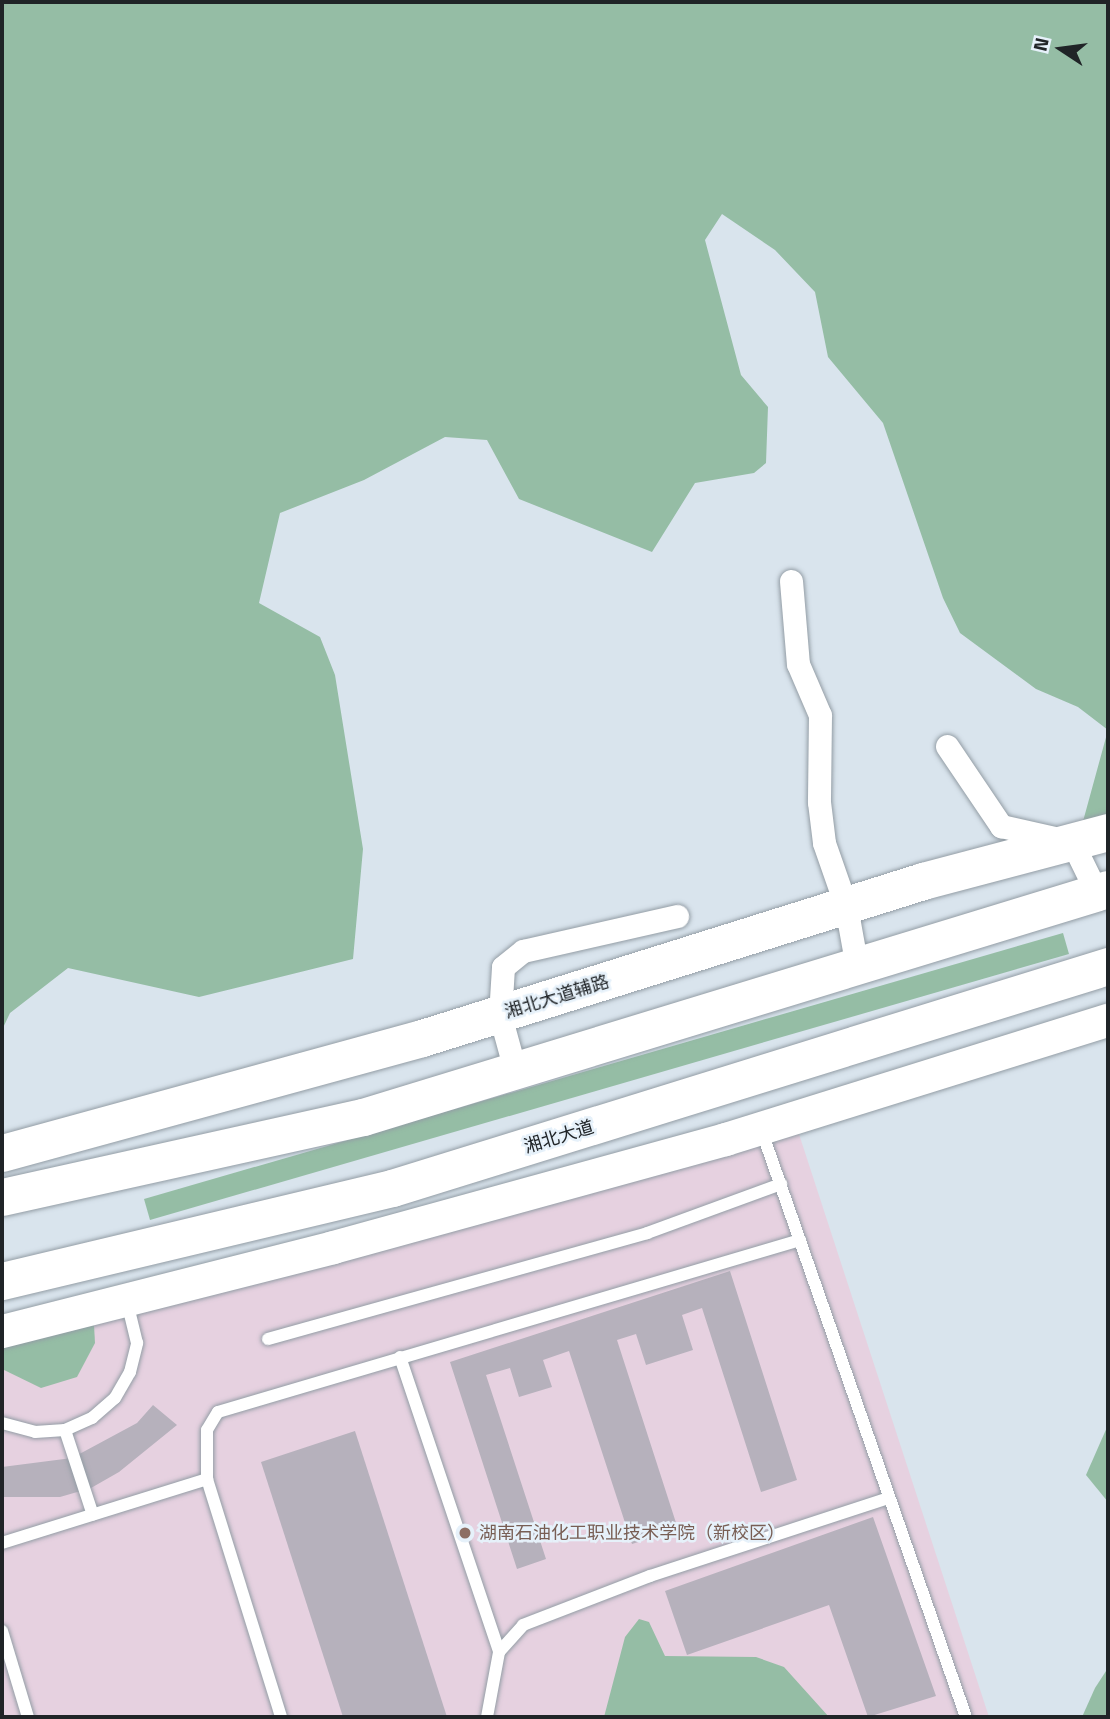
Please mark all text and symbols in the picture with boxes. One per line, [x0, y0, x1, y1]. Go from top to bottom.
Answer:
north arrow [1026, 14, 1096, 84]
text: N [1024, 34, 1056, 54]
street label: 湘北大道辅路 [502, 971, 612, 1023]
street label: 湘北大道 [521, 1116, 597, 1158]
place label: 湖南石油化工职业技术学院（新校区） [479, 1522, 785, 1544]
marker: 湖南石油化工职业技术学院（新校区） [457, 1525, 473, 1541]

